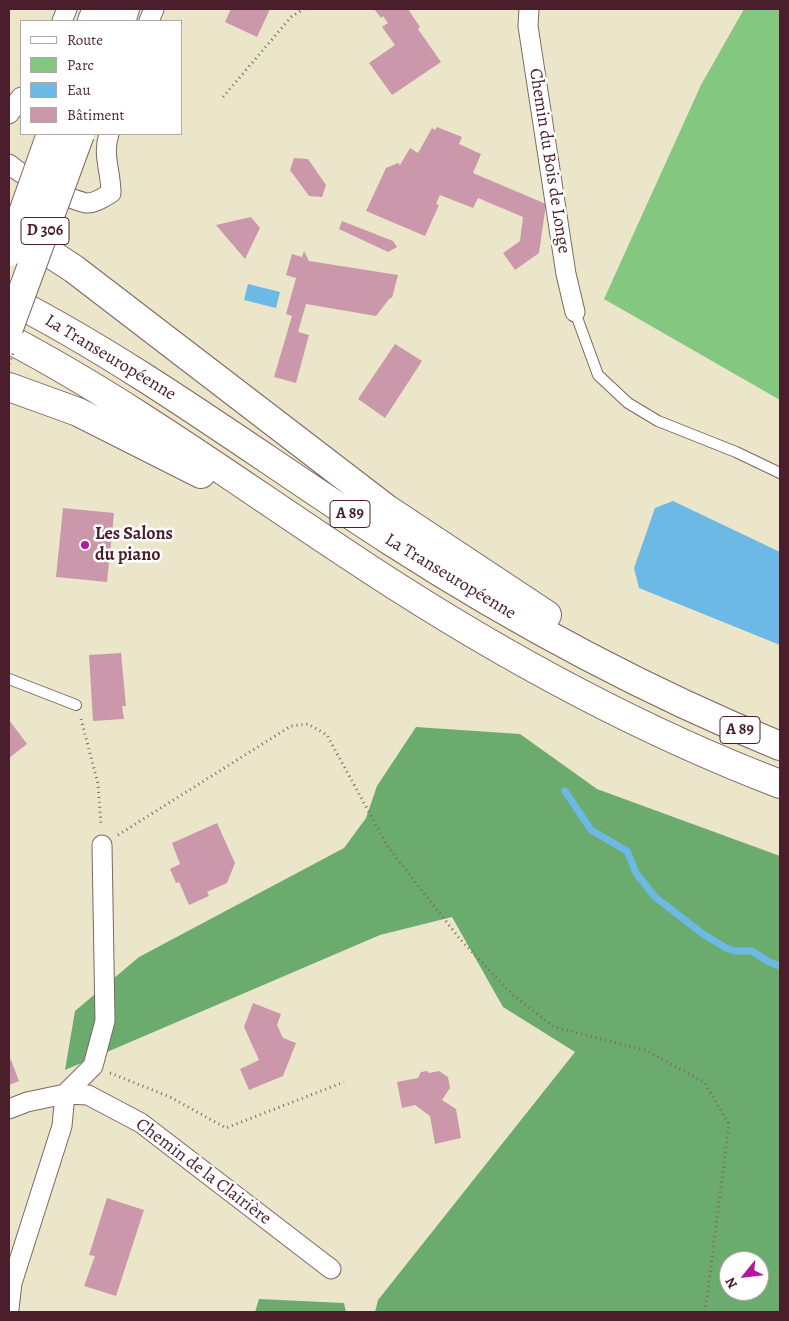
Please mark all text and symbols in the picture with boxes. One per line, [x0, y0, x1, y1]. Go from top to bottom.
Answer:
legend [20, 20, 182, 135]
text: Route [67, 30, 103, 50]
text: Parc [67, 55, 94, 75]
street label: Chemin du Bois de Longe [524, 67, 574, 255]
text: Eau [67, 80, 91, 100]
text: Bâtiment [67, 105, 125, 125]
road number: D 306 [21, 218, 69, 245]
street label: La Transeuropéenne [40, 310, 180, 406]
road number: A 89 [330, 500, 370, 528]
place label: Les Salons du piano [95, 524, 173, 566]
street label: La Transeuropéenne [380, 529, 520, 625]
marker: Les Salons du piano [79, 539, 91, 551]
road number: A 89 [720, 716, 760, 744]
street label: Chemin de la Clairière [131, 1114, 275, 1230]
north arrow [719, 1251, 769, 1301]
text: N [721, 1274, 742, 1292]

